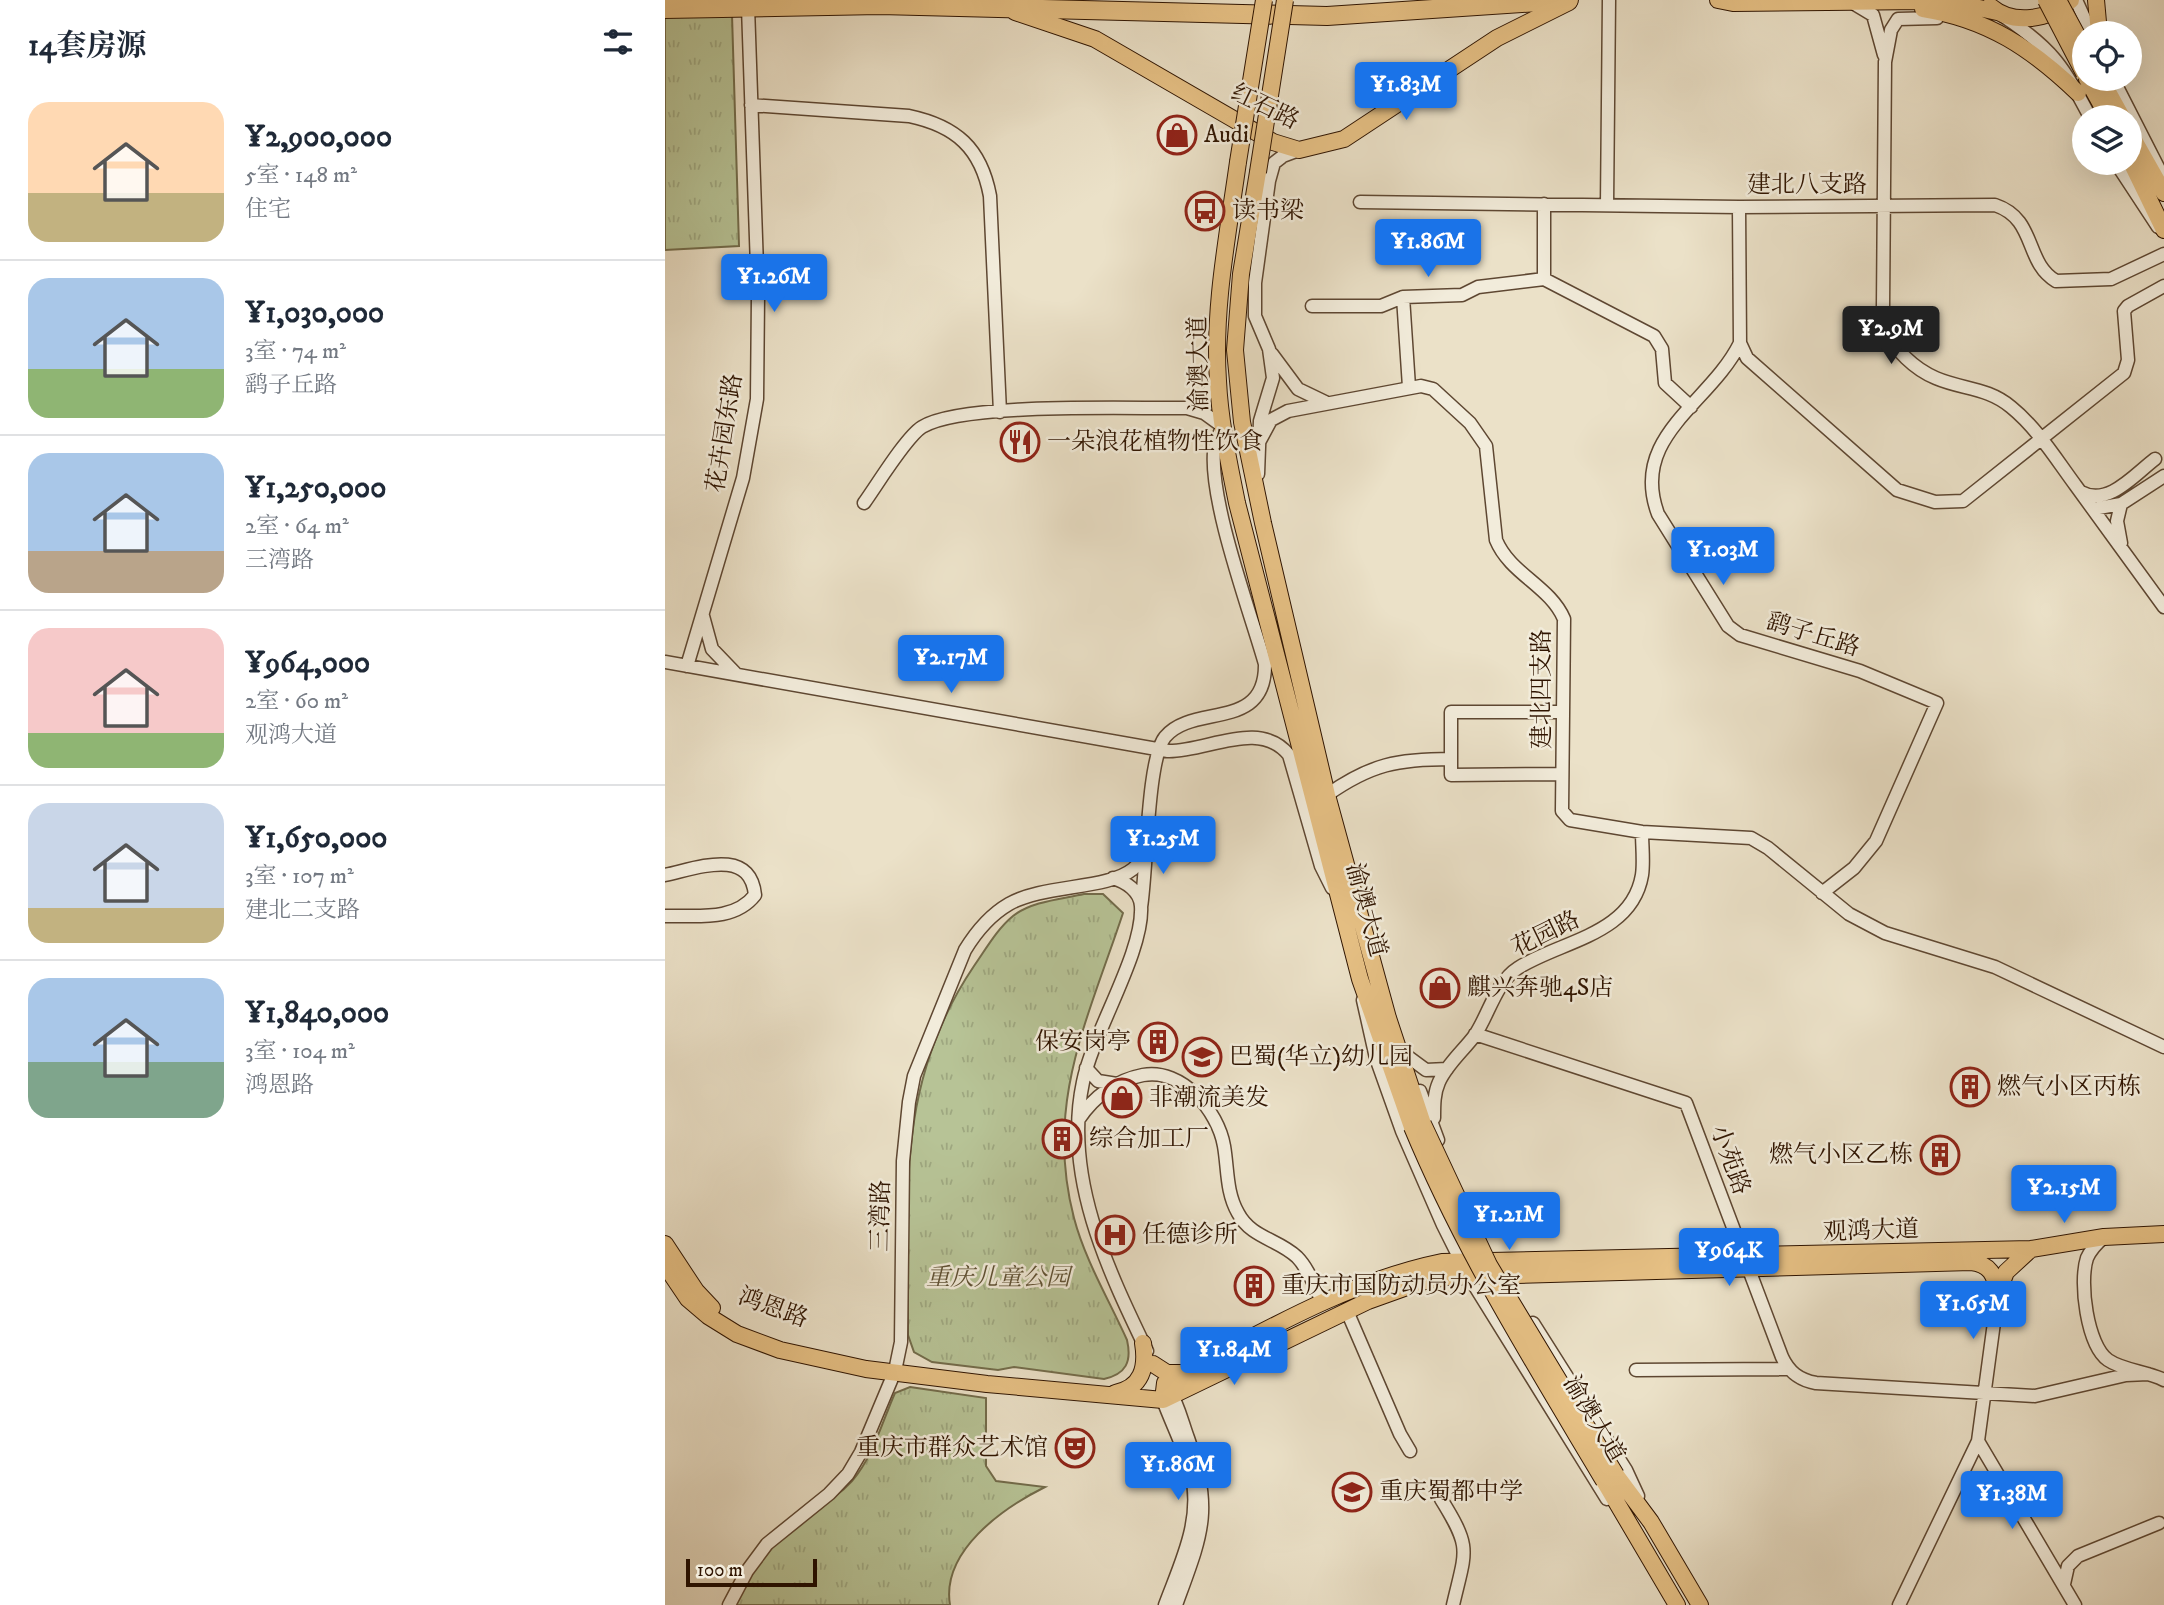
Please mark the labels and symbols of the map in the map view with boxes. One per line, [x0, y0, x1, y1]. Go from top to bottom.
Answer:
pin: ¥1.83M [1349, 62, 1463, 122]
street label: 红石路 [1226, 78, 1304, 136]
shop icon: Audi [1156, 114, 1198, 156]
place label: Audi [1204, 120, 1249, 150]
street label: 建北八支路 [1747, 170, 1867, 200]
bus stop icon: 读书梁 [1184, 190, 1226, 232]
place label: 读书梁 [1232, 196, 1304, 226]
pin: ¥1.86M [1371, 219, 1485, 279]
pin: ¥1.26M [717, 254, 831, 314]
pin: ¥2.9M [1842, 306, 1940, 366]
street label: 渝澳大道 [1183, 316, 1215, 412]
street label: 花卉园东路 [701, 371, 749, 495]
restaurant icon: 一朵浪花植物性饮食 [999, 421, 1041, 463]
place label: 一朵浪花植物性饮食 [1047, 427, 1263, 457]
pin: ¥1.03M [1666, 528, 1780, 587]
street label: 鹞子丘路 [1763, 607, 1863, 663]
street label: 建北四支路 [1527, 629, 1557, 749]
pin: ¥2.17M [894, 636, 1008, 695]
pin: ¥1.25M [1106, 816, 1220, 876]
street label: 渝澳大道 [1339, 860, 1393, 960]
street label: 花园路 [1507, 905, 1585, 963]
shop icon: 麒兴奔驰4S店 [1419, 967, 1461, 1009]
place label: 麒兴奔驰4S店 [1467, 973, 1613, 1003]
building icon: 保安岗亭 [1137, 1021, 1179, 1063]
place label: 保安岗亭 [1035, 1027, 1131, 1057]
school or university icon: 巴蜀(华立)幼儿园 [1181, 1036, 1223, 1078]
place label: 巴蜀(华立)幼儿园 [1229, 1042, 1413, 1072]
building icon: 燃气小区丙栋 [1949, 1066, 1991, 1108]
place label: 燃气小区丙栋 [1997, 1072, 2141, 1102]
shop icon: 非潮流美发 [1101, 1077, 1143, 1119]
place label: 非潮流美发 [1149, 1083, 1269, 1113]
building icon: 综合加工厂 [1041, 1118, 1083, 1160]
street label: 小苑路 [1704, 1121, 1756, 1199]
place label: 综合加工厂 [1089, 1124, 1209, 1154]
building icon: 燃气小区乙栋 [1919, 1134, 1961, 1176]
place label: 燃气小区乙栋 [1769, 1140, 1913, 1170]
pin: ¥2.15M [2007, 1166, 2121, 1225]
street label: 三湾路 [865, 1180, 897, 1252]
pin: ¥1.21M [1452, 1192, 1566, 1252]
hospital icon: 任德诊所 [1094, 1214, 1136, 1256]
street label: 观鸿大道 [1823, 1214, 1919, 1248]
place label: 任德诊所 [1142, 1220, 1238, 1250]
pin: ¥964K [1680, 1228, 1778, 1288]
park label: 重庆儿童公园 [926, 1263, 1074, 1293]
building icon: 重庆市国防动员办公室 [1233, 1265, 1275, 1307]
place label: 重庆市国防动员办公室 [1281, 1271, 1521, 1301]
street label: 鸿恩路 [734, 1282, 812, 1334]
pin: ¥1.65M [1916, 1282, 2030, 1341]
pin: ¥1.84M [1177, 1328, 1291, 1387]
street label: 渝澳大道 [1556, 1370, 1632, 1468]
theatre icon: 重庆市群众艺术馆 [1054, 1427, 1096, 1469]
place label: 重庆市群众艺术馆 [856, 1433, 1048, 1463]
pin: ¥1.86M [1121, 1442, 1235, 1502]
school or university icon: 重庆蜀都中学 [1331, 1471, 1373, 1513]
pin: ¥1.38M [1955, 1472, 2069, 1531]
place label: 重庆蜀都中学 [1379, 1477, 1523, 1507]
scale bar [686, 1556, 817, 1588]

